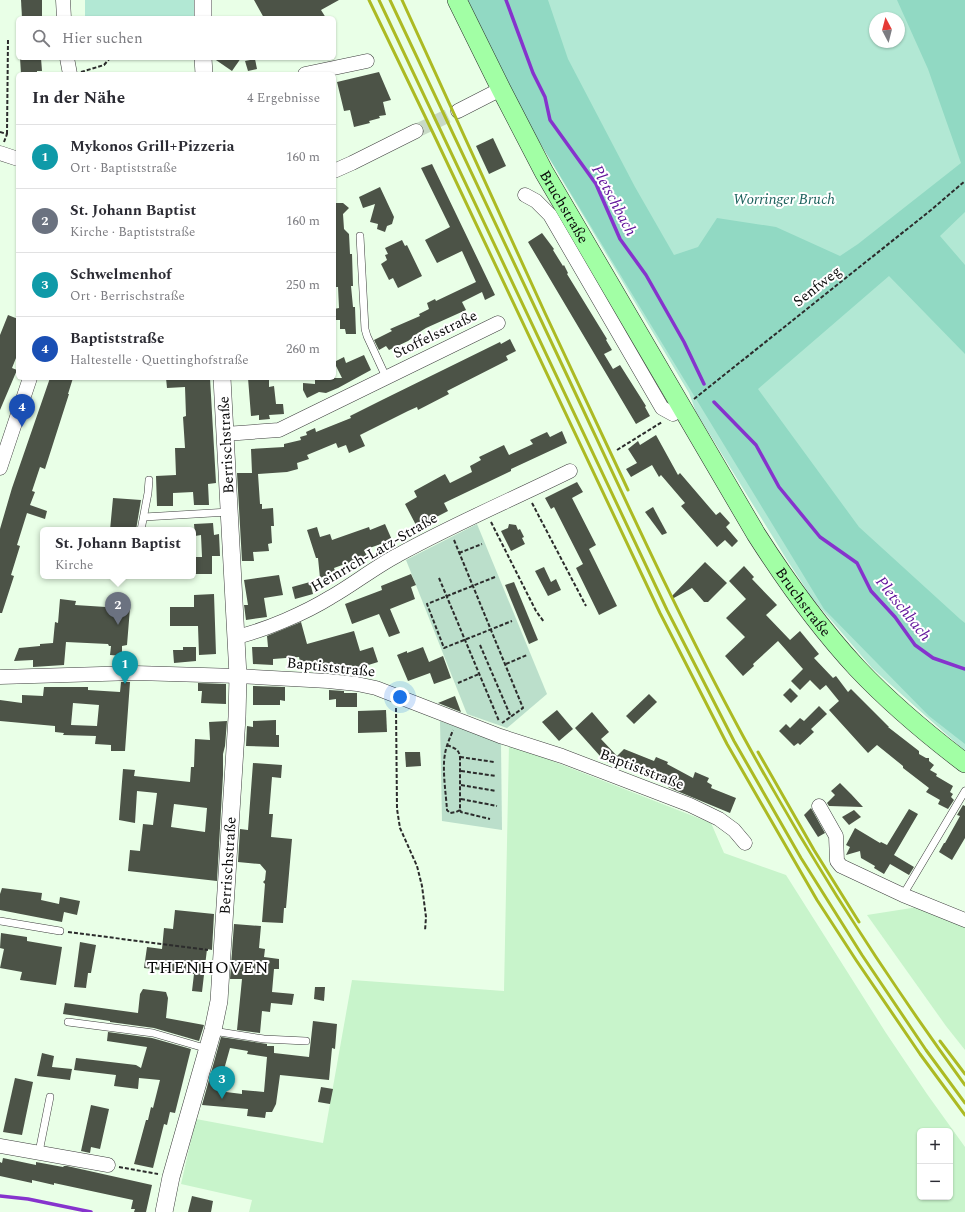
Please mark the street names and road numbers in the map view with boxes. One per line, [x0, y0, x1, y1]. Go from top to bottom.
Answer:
street label: Bruchstraße [533, 166, 594, 248]
street label: Senfweg [788, 260, 846, 313]
street label: Stoffelsstraße [389, 304, 481, 365]
street label: Berrischstraße [212, 396, 241, 494]
street label: Heinrich-Latz-Straße [306, 507, 442, 598]
street label: Bruchstraße [769, 563, 836, 642]
street label: Baptiststraße [286, 651, 376, 684]
street label: Baptiststraße [596, 743, 687, 796]
street label: Berrischstraße [214, 816, 243, 915]

